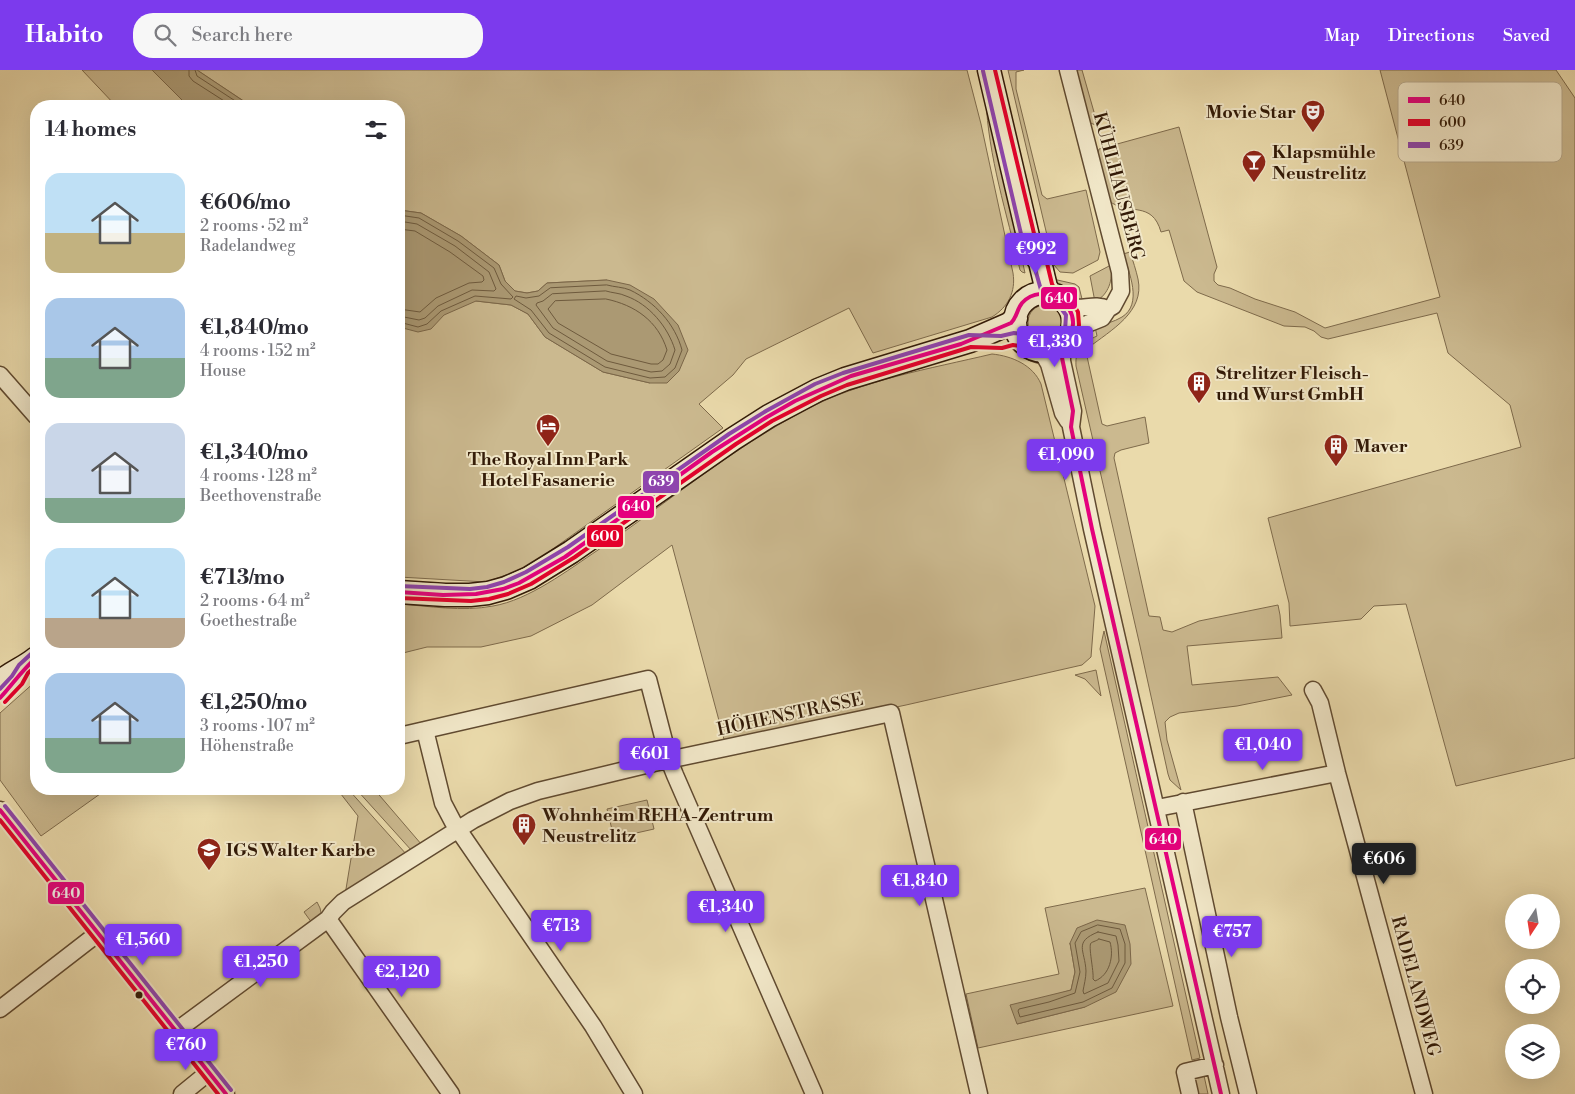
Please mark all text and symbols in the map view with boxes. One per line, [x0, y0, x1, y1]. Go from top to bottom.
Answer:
search box [133, 13, 483, 58]
text: Habito [25, 20, 103, 50]
icon: search [151, 21, 179, 49]
text: Search here [191, 23, 293, 47]
text: Map [1324, 24, 1360, 47]
text: Directions [1388, 24, 1475, 47]
text: Saved [1503, 24, 1550, 47]
legend [1398, 82, 1562, 162]
text: 640 [1439, 92, 1465, 110]
theatre icon: Movie Star [1300, 99, 1326, 133]
place label: Movie Star [1206, 101, 1296, 124]
street label: KÜHLHAUSBERG [1088, 110, 1150, 263]
text: 600 [1439, 114, 1466, 132]
icon: filters [362, 116, 390, 144]
text: 14 homes [45, 117, 136, 143]
text: 639 [1439, 137, 1464, 155]
place label: Klapsmühle Neustrelitz [1272, 141, 1376, 185]
bar icon: Klapsmühle Neustrelitz [1241, 149, 1267, 183]
text: €606/mo [200, 190, 291, 216]
icon: home [85, 193, 145, 253]
text: 2 rooms · 52 m² [200, 216, 308, 236]
pin: €992 [1006, 232, 1066, 275]
text: Radelandweg [200, 236, 296, 256]
text: €992 [1016, 239, 1056, 259]
line badge: 640 [1040, 286, 1078, 310]
text: 640 [1045, 290, 1073, 308]
text: €1,840/mo [200, 315, 309, 341]
icon: home [85, 318, 145, 378]
pin: €1,330 [1014, 326, 1096, 368]
text: €1,330 [1028, 332, 1082, 352]
text: 4 rooms · 152 m² [200, 341, 316, 361]
text: House [200, 361, 246, 381]
place label: Strelitzer Fleisch- und Wurst GmbH [1216, 362, 1369, 406]
building icon: Strelitzer Fleisch- und Wurst GmbH [1186, 370, 1212, 404]
hotel icon: The Royal Inn Park Hotel Fasanerie [535, 413, 561, 447]
building icon: Maver [1323, 433, 1349, 467]
place label: Maver [1354, 435, 1408, 458]
pin: €1,090 [1025, 438, 1107, 481]
text: €1,340/mo [200, 440, 308, 466]
icon: home [85, 443, 145, 503]
text: €1,090 [1038, 445, 1094, 465]
place label: The Royal Inn Park Hotel Fasanerie [468, 448, 629, 492]
text: 4 rooms · 128 m² [200, 466, 317, 486]
line badge: 639 [642, 470, 680, 494]
text: 639 [648, 473, 674, 491]
text: Beethovenstraße [200, 486, 322, 506]
line badge: 640 [617, 495, 655, 519]
text: 640 [622, 498, 650, 516]
line badge: 600 [586, 524, 624, 548]
text: 600 [590, 528, 620, 546]
text: €713/mo [200, 565, 285, 591]
icon: home [85, 568, 145, 628]
text: 2 rooms · 64 m² [200, 591, 310, 611]
text: Goethestraße [200, 611, 297, 631]
street label: HÖHENSTRASSE [715, 688, 866, 741]
text: €1,250/mo [200, 690, 307, 716]
icon: home [85, 693, 145, 753]
text: 3 rooms · 107 m² [200, 716, 315, 736]
pin: €1,040 [1222, 728, 1304, 771]
text: €1,040 [1234, 735, 1292, 755]
text: Höhenstraße [200, 736, 294, 756]
pin: €601 [620, 738, 680, 780]
text: €601 [630, 744, 670, 764]
place label: Wohnheim REHA-Zentrum Neustrelitz [541, 804, 774, 848]
building icon: Wohnheim REHA-Zentrum Neustrelitz [511, 812, 537, 846]
line badge: 640 [1144, 827, 1182, 851]
text: 640 [1149, 831, 1177, 849]
school or university icon: IGS Walter Karbe [196, 837, 222, 871]
place label: IGS Walter Karbe [226, 839, 376, 862]
pin: €606 [1354, 842, 1414, 885]
text: €606 [1363, 849, 1405, 869]
pin: €1,840 [879, 864, 961, 907]
text: €1,840 [892, 871, 948, 891]
line badge: 640 [47, 881, 85, 905]
text: 640 [52, 885, 80, 903]
pin: €1,340 [685, 890, 767, 933]
north arrow [1505, 894, 1560, 949]
map controls [1505, 894, 1560, 1079]
text: €1,340 [698, 897, 754, 917]
pin: €713 [531, 910, 591, 952]
street label: RADELANDWEG [1386, 913, 1445, 1060]
text: €713 [542, 916, 580, 936]
pin: €757 [1202, 916, 1262, 958]
text: €757 [1213, 922, 1251, 942]
pin: €1,560 [102, 924, 184, 966]
text: €1,560 [116, 930, 170, 950]
pin: €1,250 [220, 946, 302, 988]
text: €1,250 [234, 952, 288, 972]
pin: €2,120 [361, 956, 443, 998]
button: locate [1505, 959, 1560, 1014]
text: €2,120 [374, 962, 430, 982]
unlabelled marker [134, 990, 144, 1000]
button: layers [1505, 1024, 1560, 1079]
pin: €760 [156, 1028, 216, 1071]
text: €760 [166, 1035, 206, 1055]

